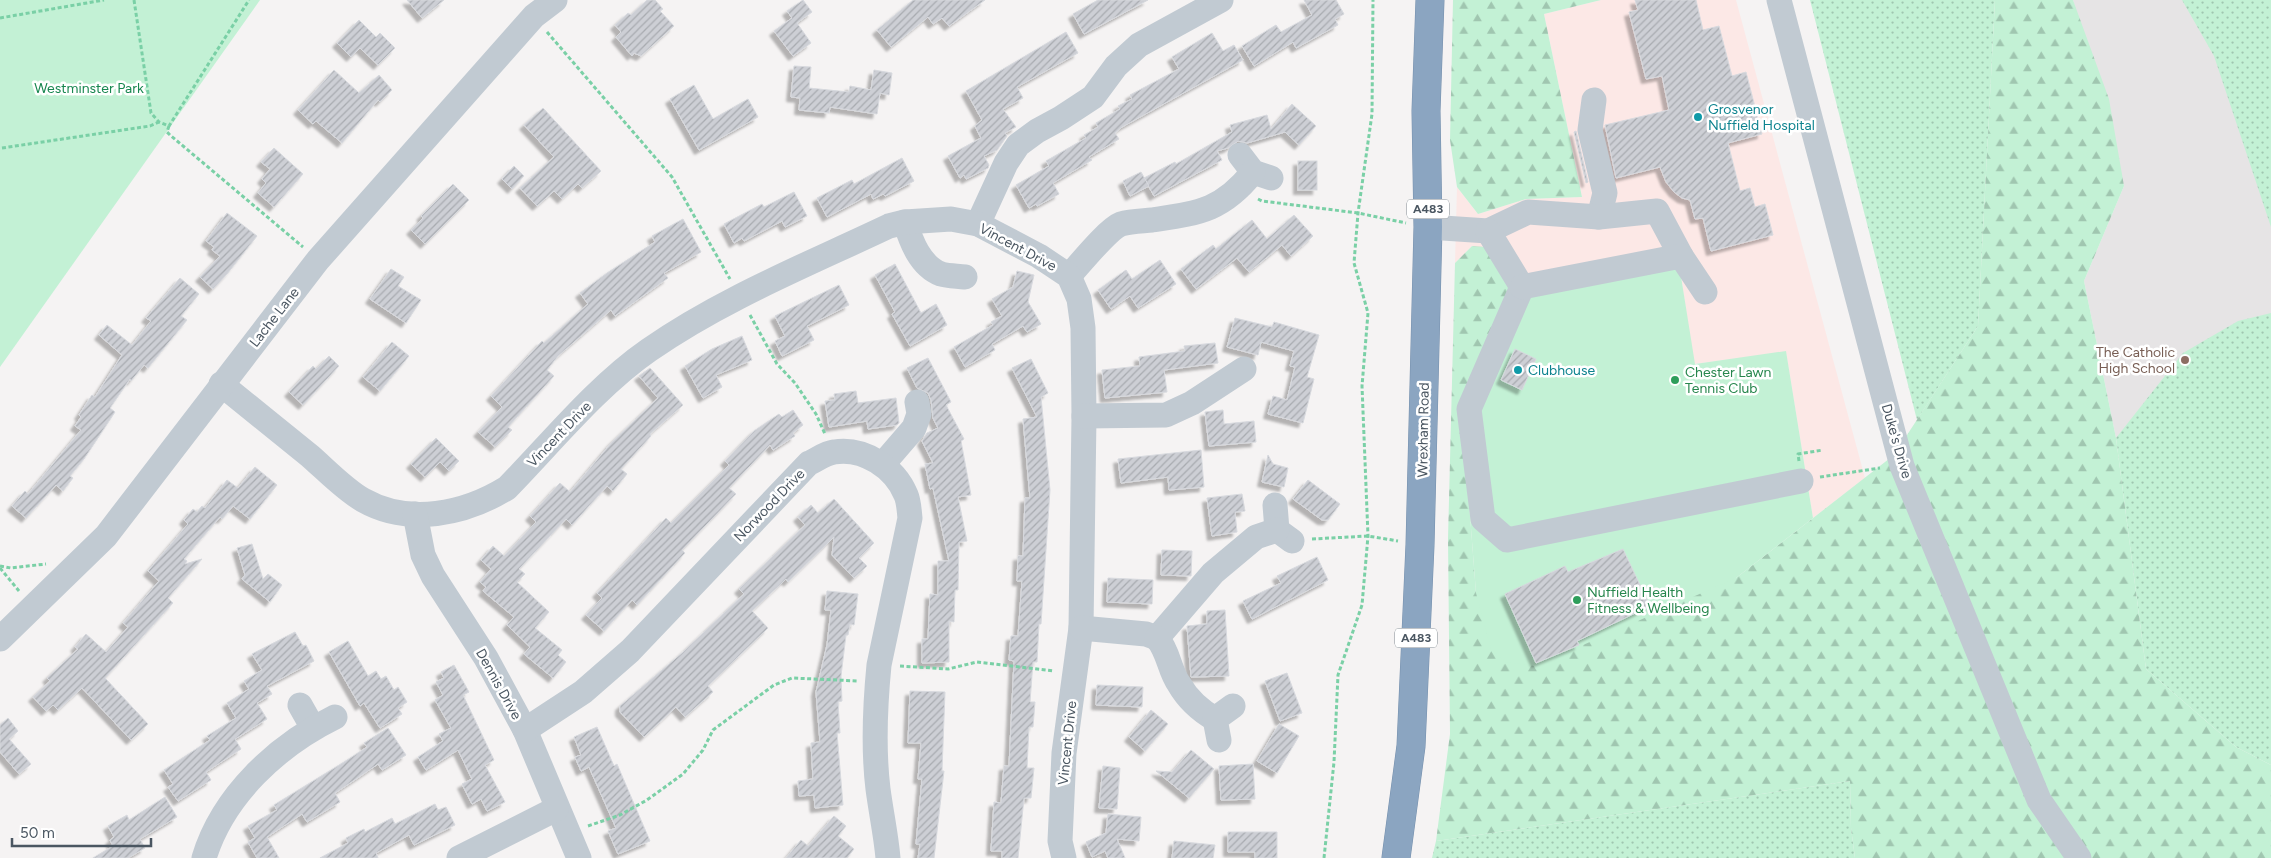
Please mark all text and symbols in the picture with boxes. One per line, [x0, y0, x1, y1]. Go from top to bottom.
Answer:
park label: Westminster Park [34, 80, 144, 97]
place label: Grosvenor Nuffield Hospital [1708, 101, 1815, 134]
marker: Grosvenor Nuffield Hospital [1692, 111, 1704, 123]
road number: A483 [1407, 200, 1449, 218]
street label: Vincent Drive [976, 220, 1060, 275]
street label: Lache Lane [246, 284, 303, 350]
place label: The Catholic High School [2096, 344, 2175, 377]
marker: The Catholic High School [2179, 354, 2191, 366]
place label: Clubhouse [1528, 362, 1595, 379]
marker: Clubhouse [1512, 364, 1524, 376]
place label: Chester Lawn Tennis Club [1685, 364, 1771, 397]
marker: Chester Lawn Tennis Club [1669, 374, 1681, 386]
street label: Wrexham Road [1414, 382, 1433, 478]
street label: Vincent Drive [524, 398, 595, 471]
street label: Duke's Drive [1878, 402, 1915, 481]
street label: Norwood Drive [730, 465, 809, 545]
place label: Nuffield Health Fitness & Wellbeing [1587, 584, 1709, 617]
marker: Nuffield Health Fitness & Wellbeing [1571, 594, 1583, 606]
road number: A483 [1395, 628, 1437, 648]
street label: Dennis Drive [472, 646, 525, 723]
street label: Vincent Drive [1055, 700, 1080, 786]
scale bar [12, 816, 151, 848]
text: 50 m [20, 824, 55, 842]

